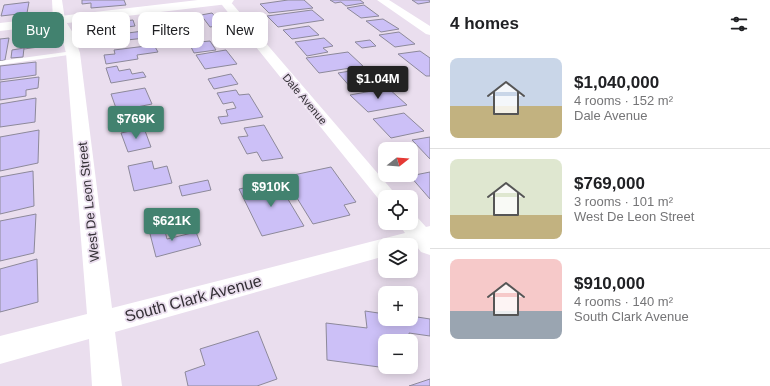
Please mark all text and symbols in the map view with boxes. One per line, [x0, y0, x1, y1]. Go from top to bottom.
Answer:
chip: Buy [12, 12, 64, 48]
chip: Rent [72, 12, 130, 48]
chip: Filters [138, 12, 204, 48]
chip: New [212, 12, 268, 48]
icon: filters [728, 13, 750, 35]
text: 4 homes [450, 14, 519, 33]
pin: $1.04M [345, 66, 411, 100]
street label: Dale Avenue [280, 71, 330, 127]
text: $1.04M [356, 71, 400, 86]
text: $1,040,000 [574, 73, 659, 92]
icon: home [482, 74, 530, 122]
text: 4 rooms · 152 m² [574, 93, 673, 108]
pin: $769K [108, 106, 164, 140]
text: Dale Avenue [574, 108, 648, 123]
text: $769K [117, 111, 155, 126]
street label: West De Leon Street [75, 141, 102, 263]
north arrow [378, 142, 418, 182]
map controls [378, 142, 418, 374]
pin: $910K [243, 174, 299, 208]
text: $769,000 [574, 174, 645, 193]
icon: home [482, 175, 530, 223]
text: $910K [252, 179, 290, 194]
button: locate [378, 190, 418, 230]
text: 3 rooms · 101 m² [574, 194, 673, 209]
pin: $621K [144, 208, 200, 242]
text: West De Leon Street [574, 209, 694, 224]
text: $621K [153, 213, 191, 228]
button: layers [378, 238, 418, 278]
street label: South Clark Avenue [123, 272, 264, 325]
text: $910,000 [574, 274, 645, 293]
icon: home [482, 275, 530, 323]
button: + [378, 286, 418, 326]
text: 4 rooms · 140 m² [574, 294, 673, 309]
text: South Clark Avenue [574, 309, 689, 324]
button: − [378, 334, 418, 374]

